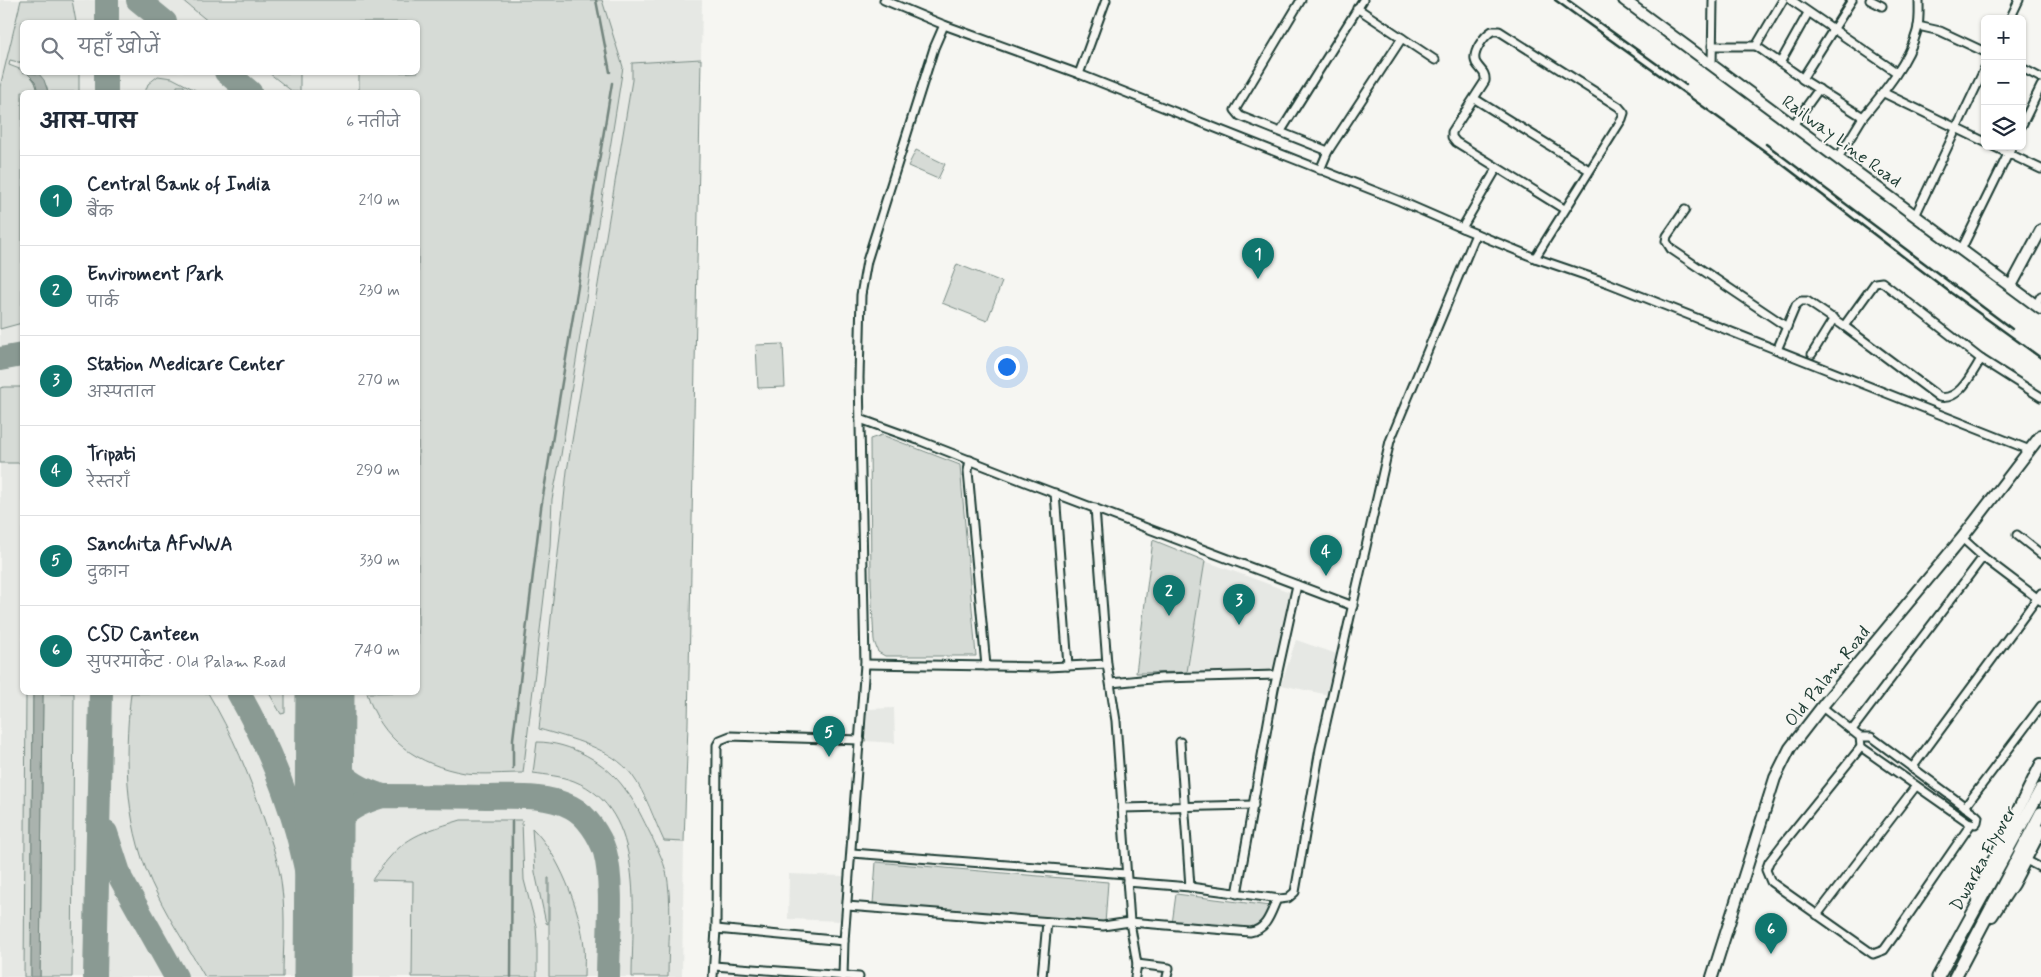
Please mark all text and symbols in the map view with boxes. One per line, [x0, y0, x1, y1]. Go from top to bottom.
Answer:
map controls [1981, 15, 2026, 150]
button: + [1981, 15, 2026, 60]
search box [20, 20, 420, 75]
icon: search [38, 34, 66, 62]
text: यहाँ खोजें [78, 35, 160, 60]
button: − [1981, 60, 2026, 105]
street label: Railway Line Road [1777, 90, 1906, 194]
button: layers [1981, 105, 2026, 150]
text: आस-पास [40, 108, 137, 136]
text: 6 नतीजे [346, 112, 400, 133]
text: Central Bank of India [87, 172, 271, 197]
text: 1 [52, 190, 60, 211]
text: 210 m [359, 190, 400, 211]
text: बैंक [87, 202, 113, 223]
pin: 1 [1242, 238, 1274, 279]
text: Enviroment Park [87, 262, 223, 287]
text: 2 [52, 280, 60, 301]
text: 230 m [359, 280, 400, 301]
text: पार्क [87, 292, 118, 313]
text: Station Medicare Center [87, 352, 284, 377]
your location [994, 354, 1020, 380]
text: 3 [52, 370, 60, 391]
text: 270 m [357, 370, 400, 391]
text: अस्पताल [87, 382, 155, 403]
text: Tripati [87, 442, 135, 467]
text: 4 [51, 460, 61, 481]
text: 290 m [356, 460, 400, 481]
text: रेस्तराँ [87, 472, 130, 493]
text: Sanchita AFWWA [87, 532, 233, 557]
pin: 4 [1310, 535, 1342, 576]
text: 5 [51, 550, 61, 571]
text: 330 m [359, 550, 400, 571]
text: दुकान [87, 562, 129, 583]
pin: 2 [1153, 575, 1185, 616]
pin: 3 [1223, 584, 1255, 625]
street label: Old Palam Road [1780, 621, 1876, 732]
text: CSD Canteen [87, 622, 199, 647]
text: 6 [52, 640, 60, 661]
text: 740 m [354, 640, 400, 661]
text: सुपरमार्केट · Old Palam Road [87, 652, 286, 673]
pin: 5 [813, 716, 845, 757]
street label: Dwarka Flyover [1945, 801, 2023, 916]
pin: 6 [1755, 913, 1787, 954]

